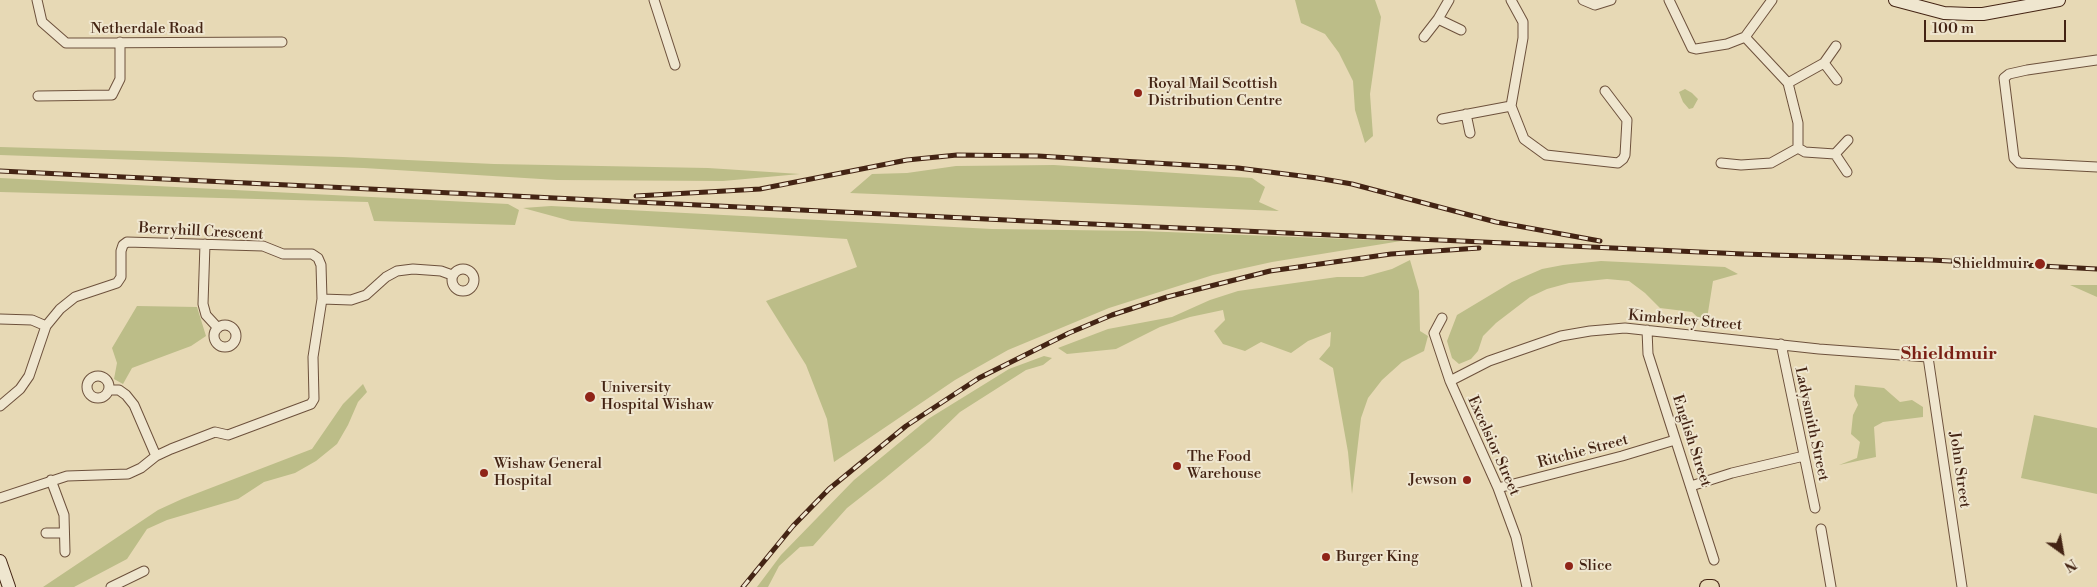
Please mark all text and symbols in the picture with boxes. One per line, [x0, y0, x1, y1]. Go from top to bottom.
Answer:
scale bar [1927, 10, 2070, 42]
text: 100 m [1932, 19, 1974, 38]
street label: Netherdale Road [91, 20, 203, 38]
place label: Royal Mail Scottish Distribution Centre [1148, 75, 1282, 110]
marker: Royal Mail Scottish Distribution Centre [1132, 87, 1144, 99]
street label: Berryhill Crescent [138, 220, 264, 244]
place label: Shieldmuir [1953, 255, 2029, 273]
marker: Shieldmuir [2033, 257, 2047, 271]
street label: Kimberley Street [1627, 307, 1743, 335]
district label: Shieldmuir [1901, 344, 1997, 366]
street label: Ladysmith Street [1790, 365, 1832, 483]
place label: University Hospital Wishaw [601, 379, 713, 414]
marker: University Hospital Wishaw [583, 390, 597, 404]
street label: Excelsior Street [1463, 393, 1523, 499]
street label: English Street [1668, 393, 1714, 489]
street label: Ritchie Street [1536, 431, 1630, 473]
street label: John Street [1945, 431, 1973, 509]
place label: The Food Warehouse [1187, 448, 1261, 483]
place label: Wishaw General Hospital [494, 455, 602, 490]
marker: The Food Warehouse [1171, 460, 1183, 472]
marker: Wishaw General Hospital [478, 467, 490, 479]
place label: Jewson [1409, 471, 1457, 489]
marker: Jewson [1461, 474, 1473, 486]
north arrow [2037, 527, 2087, 577]
place label: Burger King [1336, 548, 1419, 566]
marker: Burger King [1320, 551, 1332, 563]
text: N [2060, 554, 2079, 575]
place label: Slice [1579, 557, 1612, 575]
marker: Slice [1563, 560, 1575, 572]

